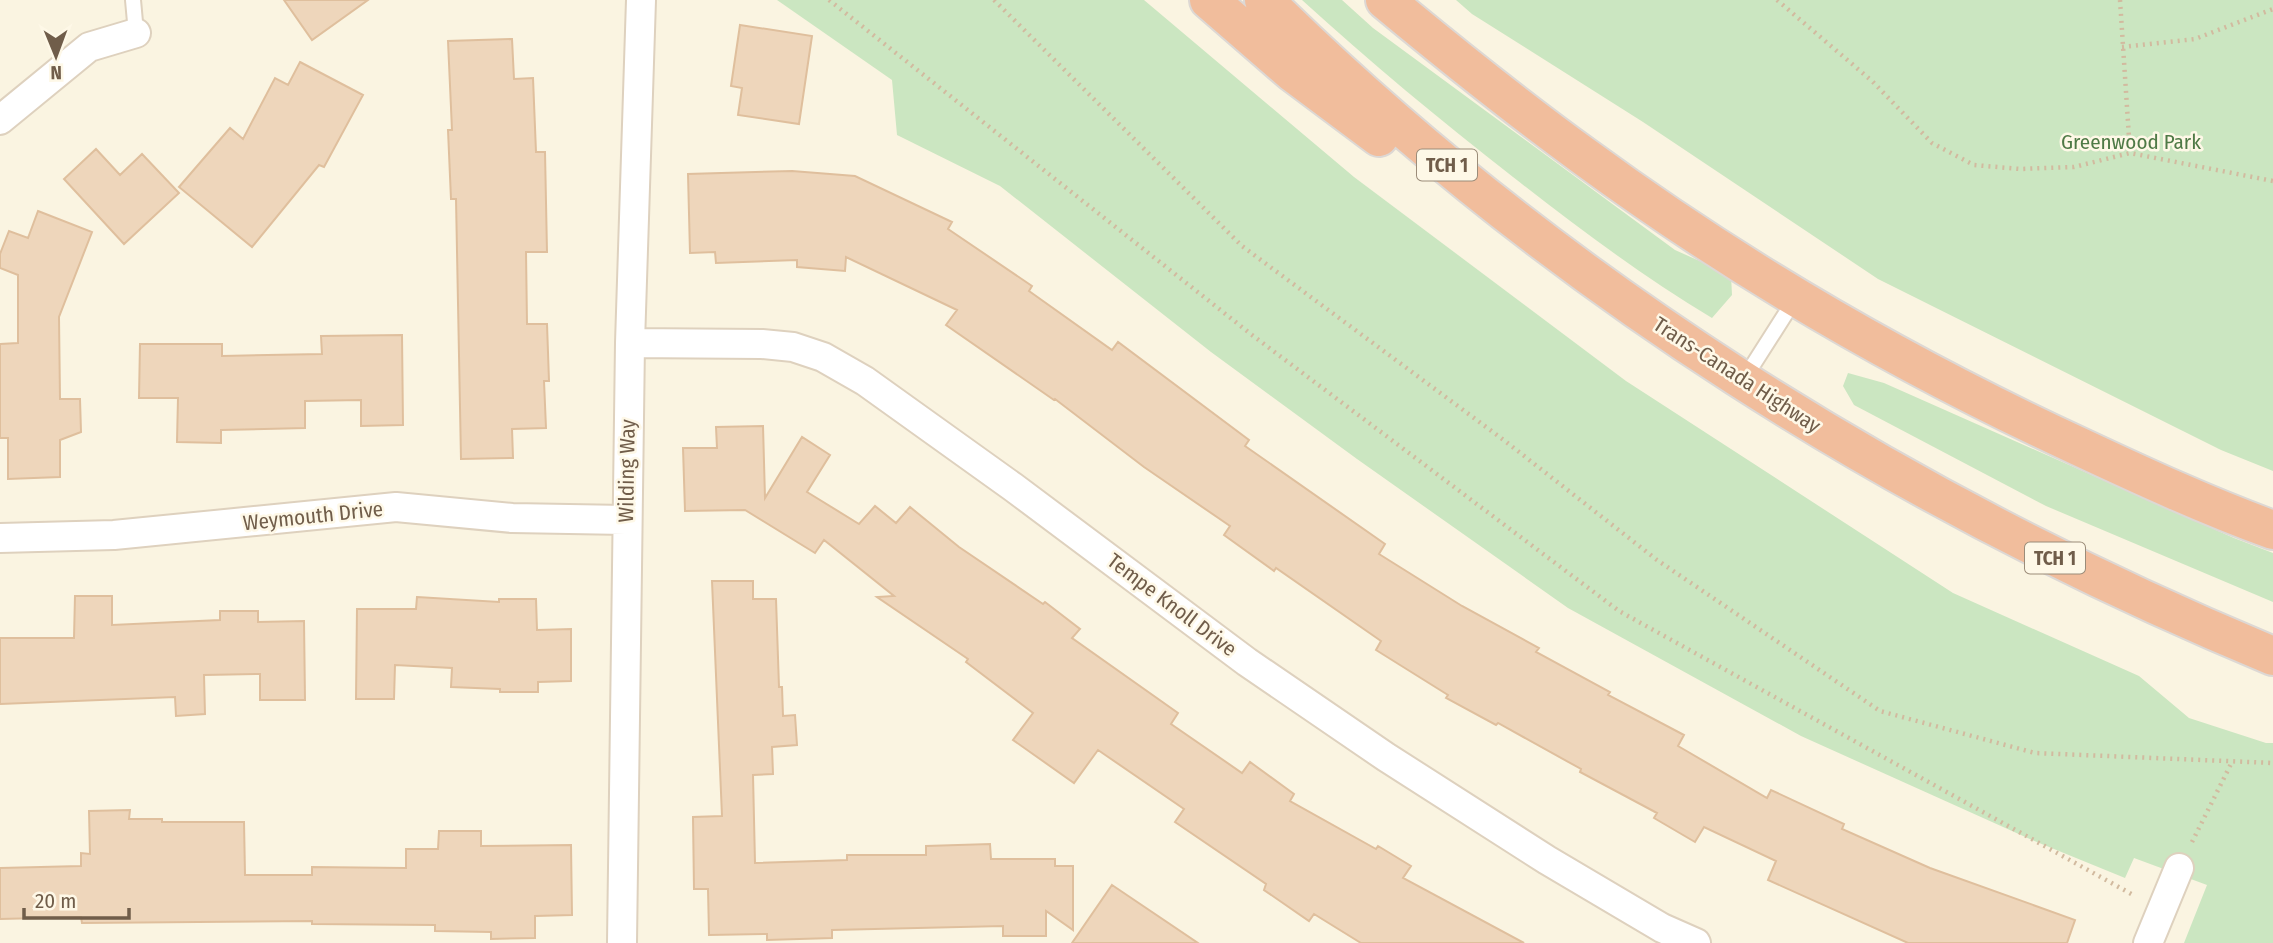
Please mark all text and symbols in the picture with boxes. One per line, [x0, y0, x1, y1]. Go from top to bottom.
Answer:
north arrow [21, 21, 91, 91]
text: N [50, 61, 62, 84]
park label: Greenwood Park [2061, 129, 2201, 155]
road number: TCH 1 [1417, 150, 1477, 181]
street label: Trans-Canada Highway [1649, 311, 1826, 439]
street label: Wilding Way [613, 418, 641, 523]
street label: Weymouth Drive [242, 496, 384, 536]
road number: TCH 1 [2025, 542, 2085, 573]
street label: Tempe Knoll Drive [1102, 548, 1242, 662]
scale bar [24, 876, 130, 920]
text: 20 m [35, 888, 76, 914]

